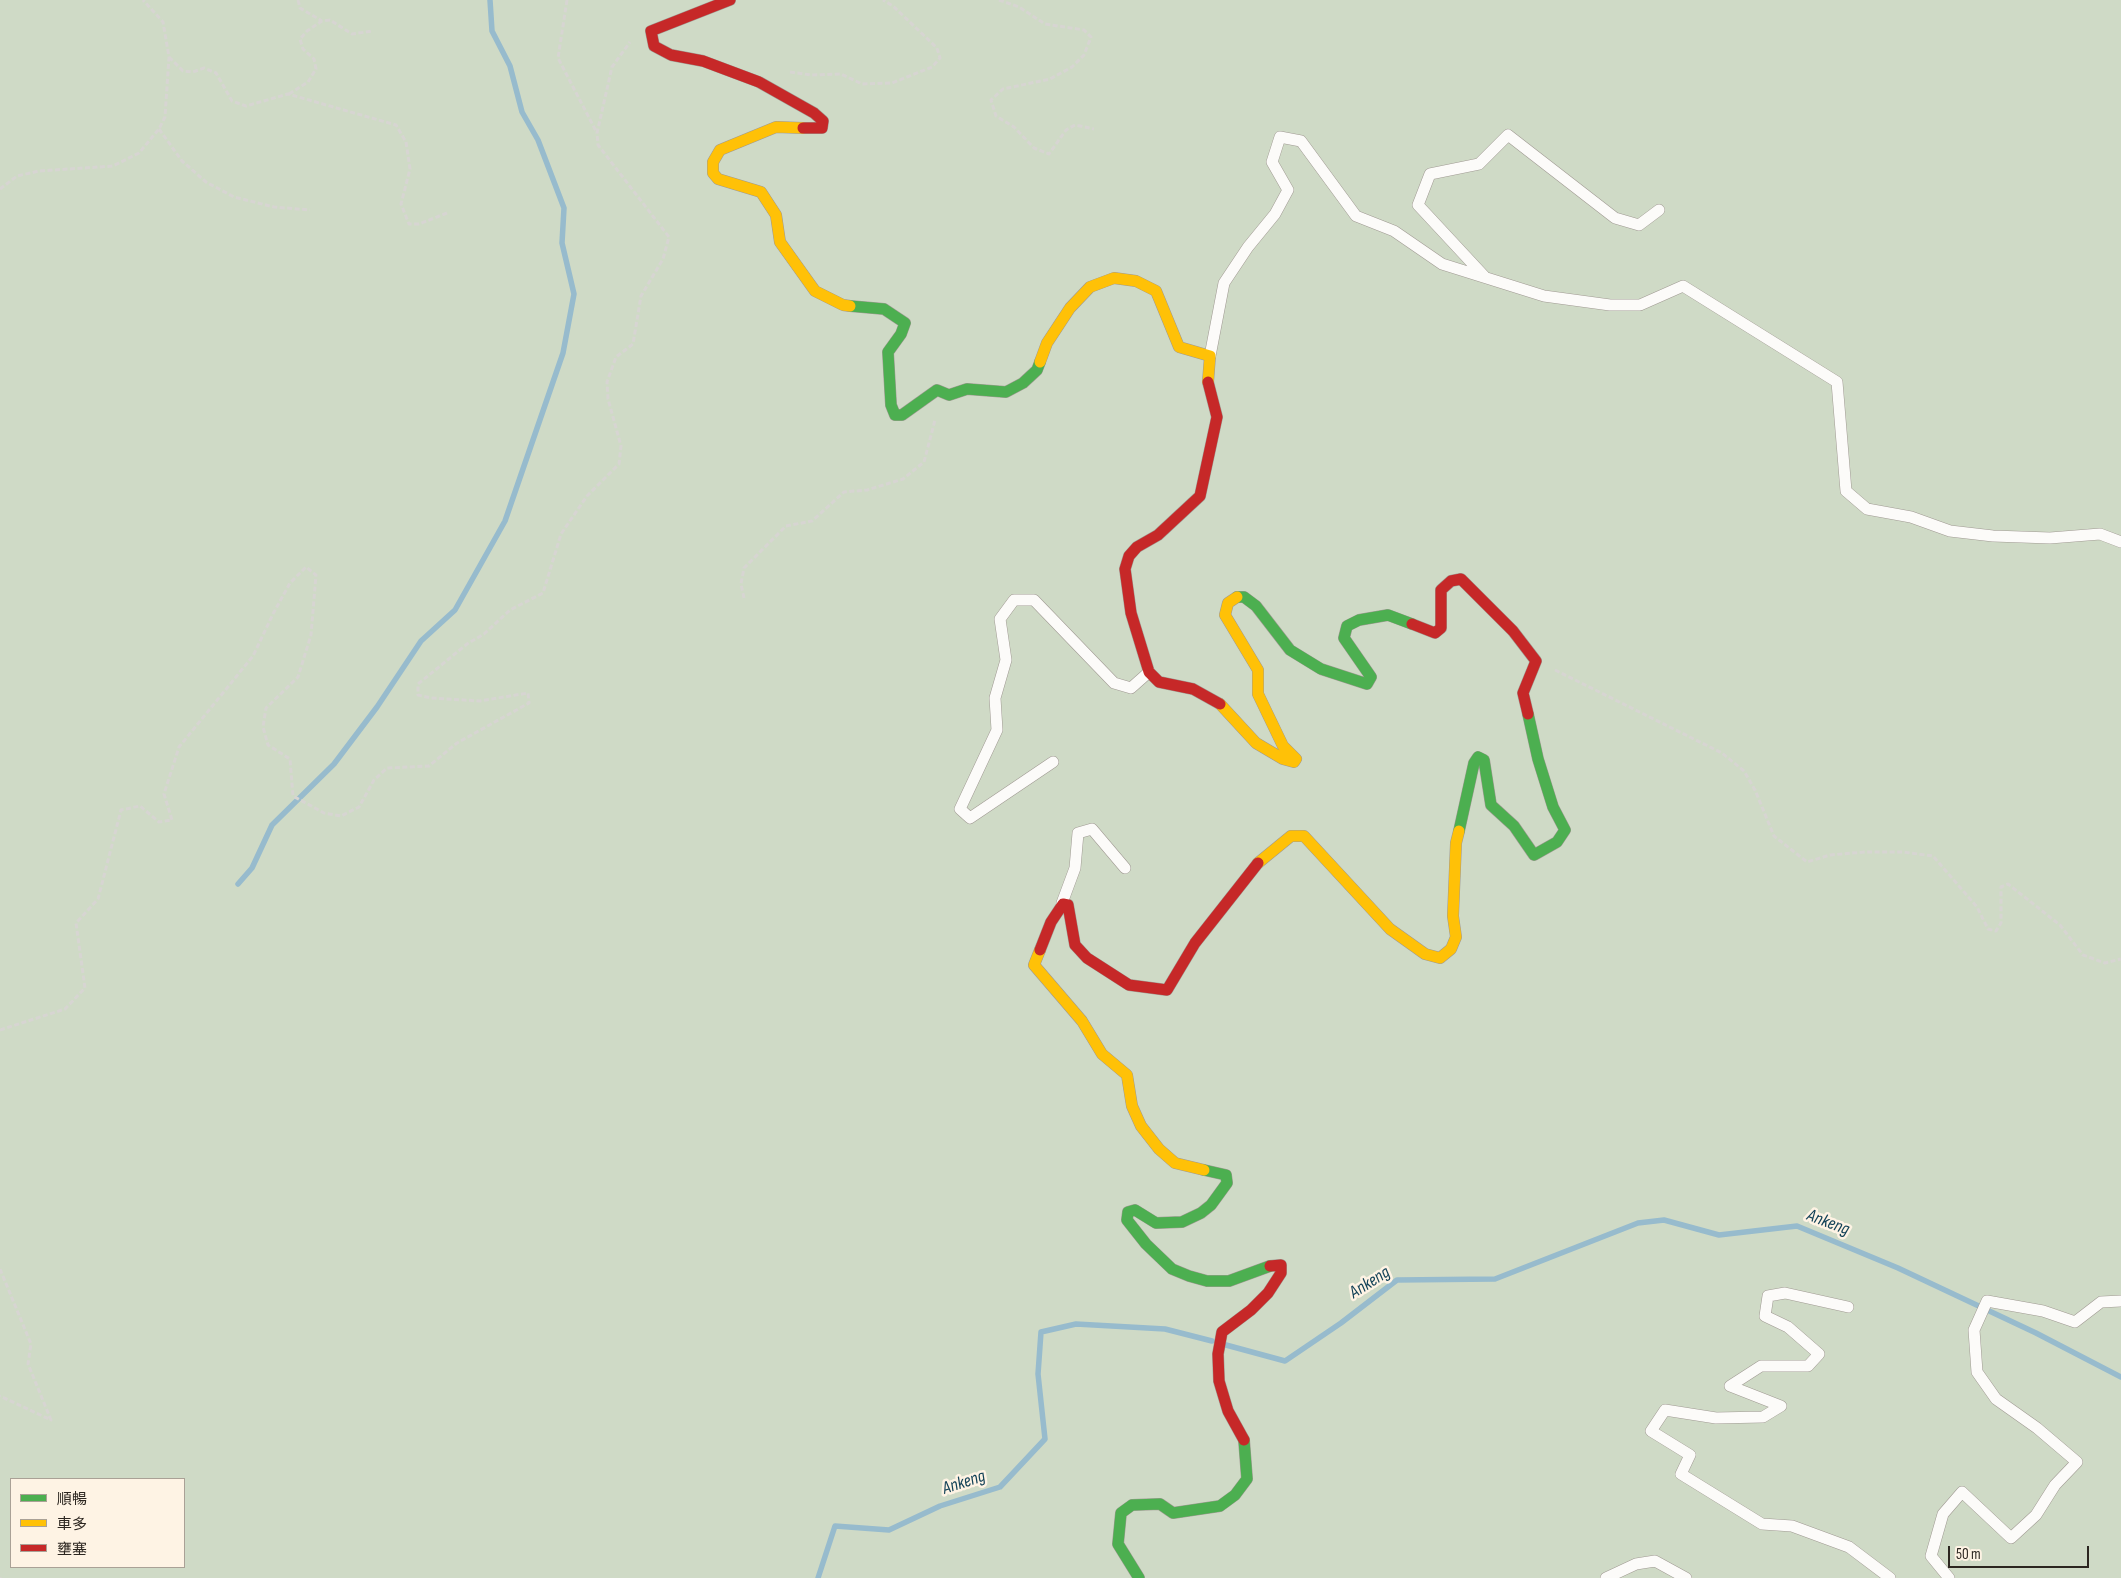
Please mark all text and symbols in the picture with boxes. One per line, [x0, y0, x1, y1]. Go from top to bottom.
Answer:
water label: Ankeng [1804, 1205, 1852, 1241]
water label: Ankeng [1346, 1262, 1394, 1304]
water label: Ankeng [940, 1466, 988, 1500]
legend [10, 1478, 185, 1568]
text: 順暢 [57, 1490, 87, 1509]
text: 車多 [57, 1515, 87, 1534]
scale bar [1951, 1536, 2092, 1568]
text: 壅塞 [57, 1540, 87, 1559]
text: 50 m [1956, 1545, 1981, 1564]

